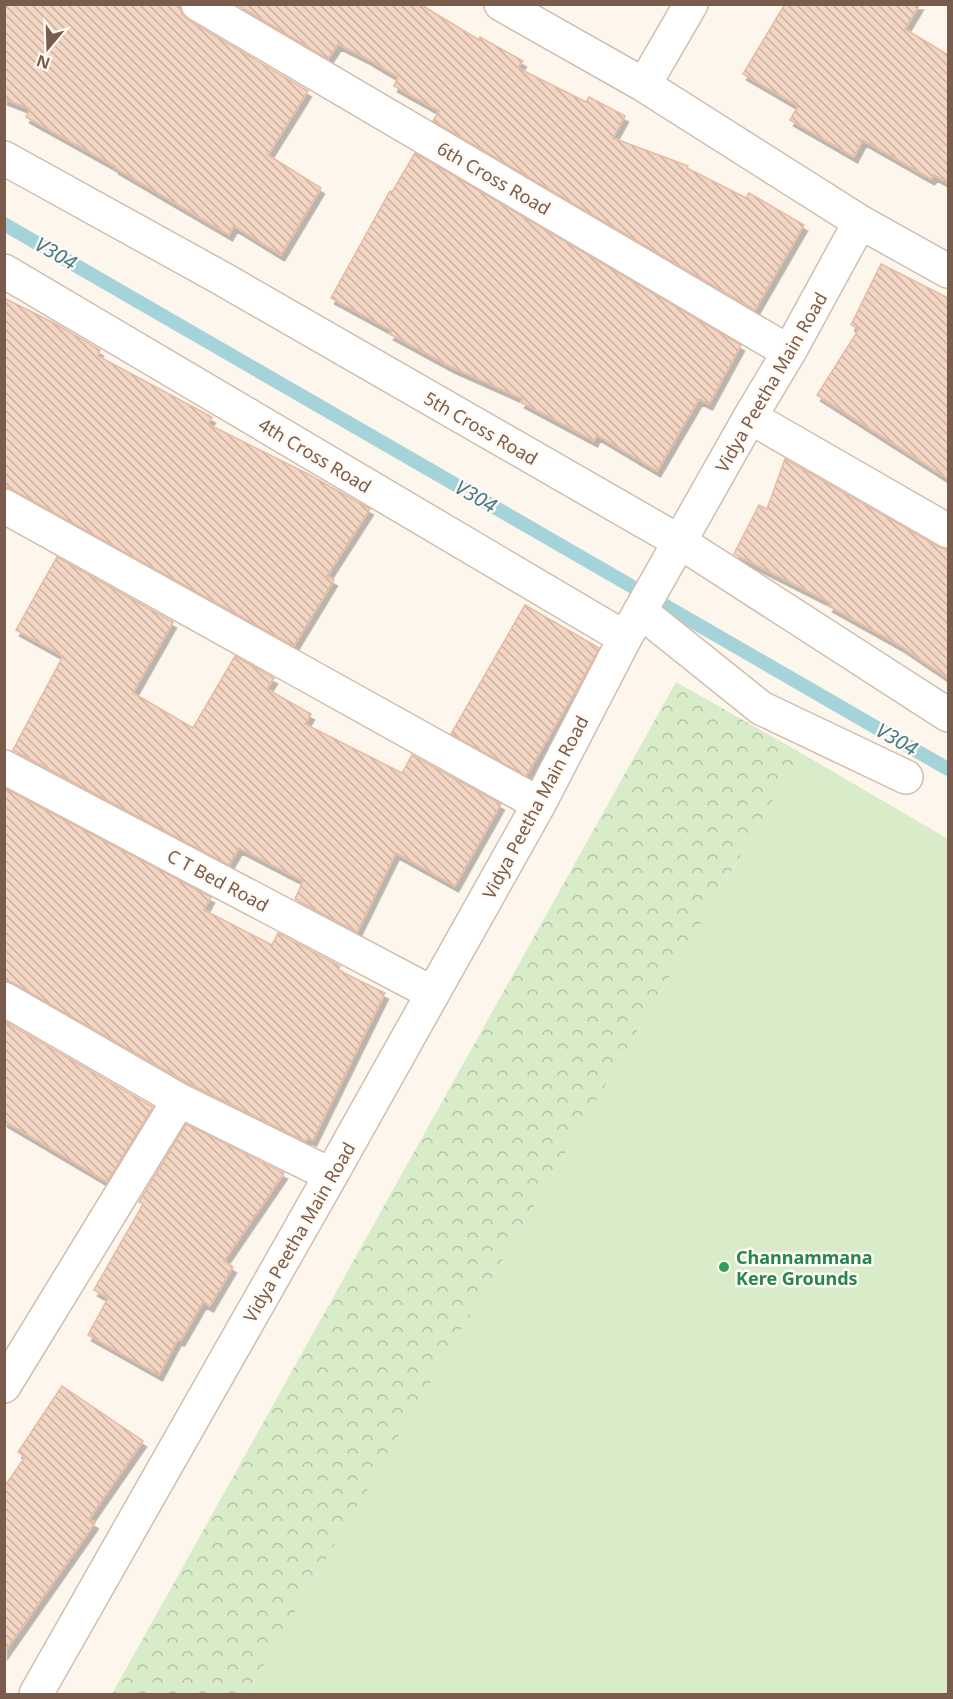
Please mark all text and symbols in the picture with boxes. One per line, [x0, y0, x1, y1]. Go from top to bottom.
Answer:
north arrow [18, 18, 78, 78]
text: N [33, 50, 53, 75]
street label: 6th Cross Road [433, 136, 555, 220]
water label: V304 [30, 230, 82, 276]
street label: Vidya Peetha Main Road [710, 288, 832, 476]
street label: 5th Cross Road [420, 386, 542, 470]
street label: 4th Cross Road [254, 412, 376, 498]
water label: V304 [450, 473, 502, 519]
street label: Vidya Peetha Main Road [476, 711, 594, 903]
water label: V304 [871, 716, 923, 762]
street label: C T Bed Road [163, 843, 273, 917]
street label: Vidya Peetha Main Road [238, 1138, 360, 1326]
place label: Channammana Kere Grounds [736, 1245, 873, 1290]
marker: Channammana Kere Grounds [717, 1260, 731, 1274]

